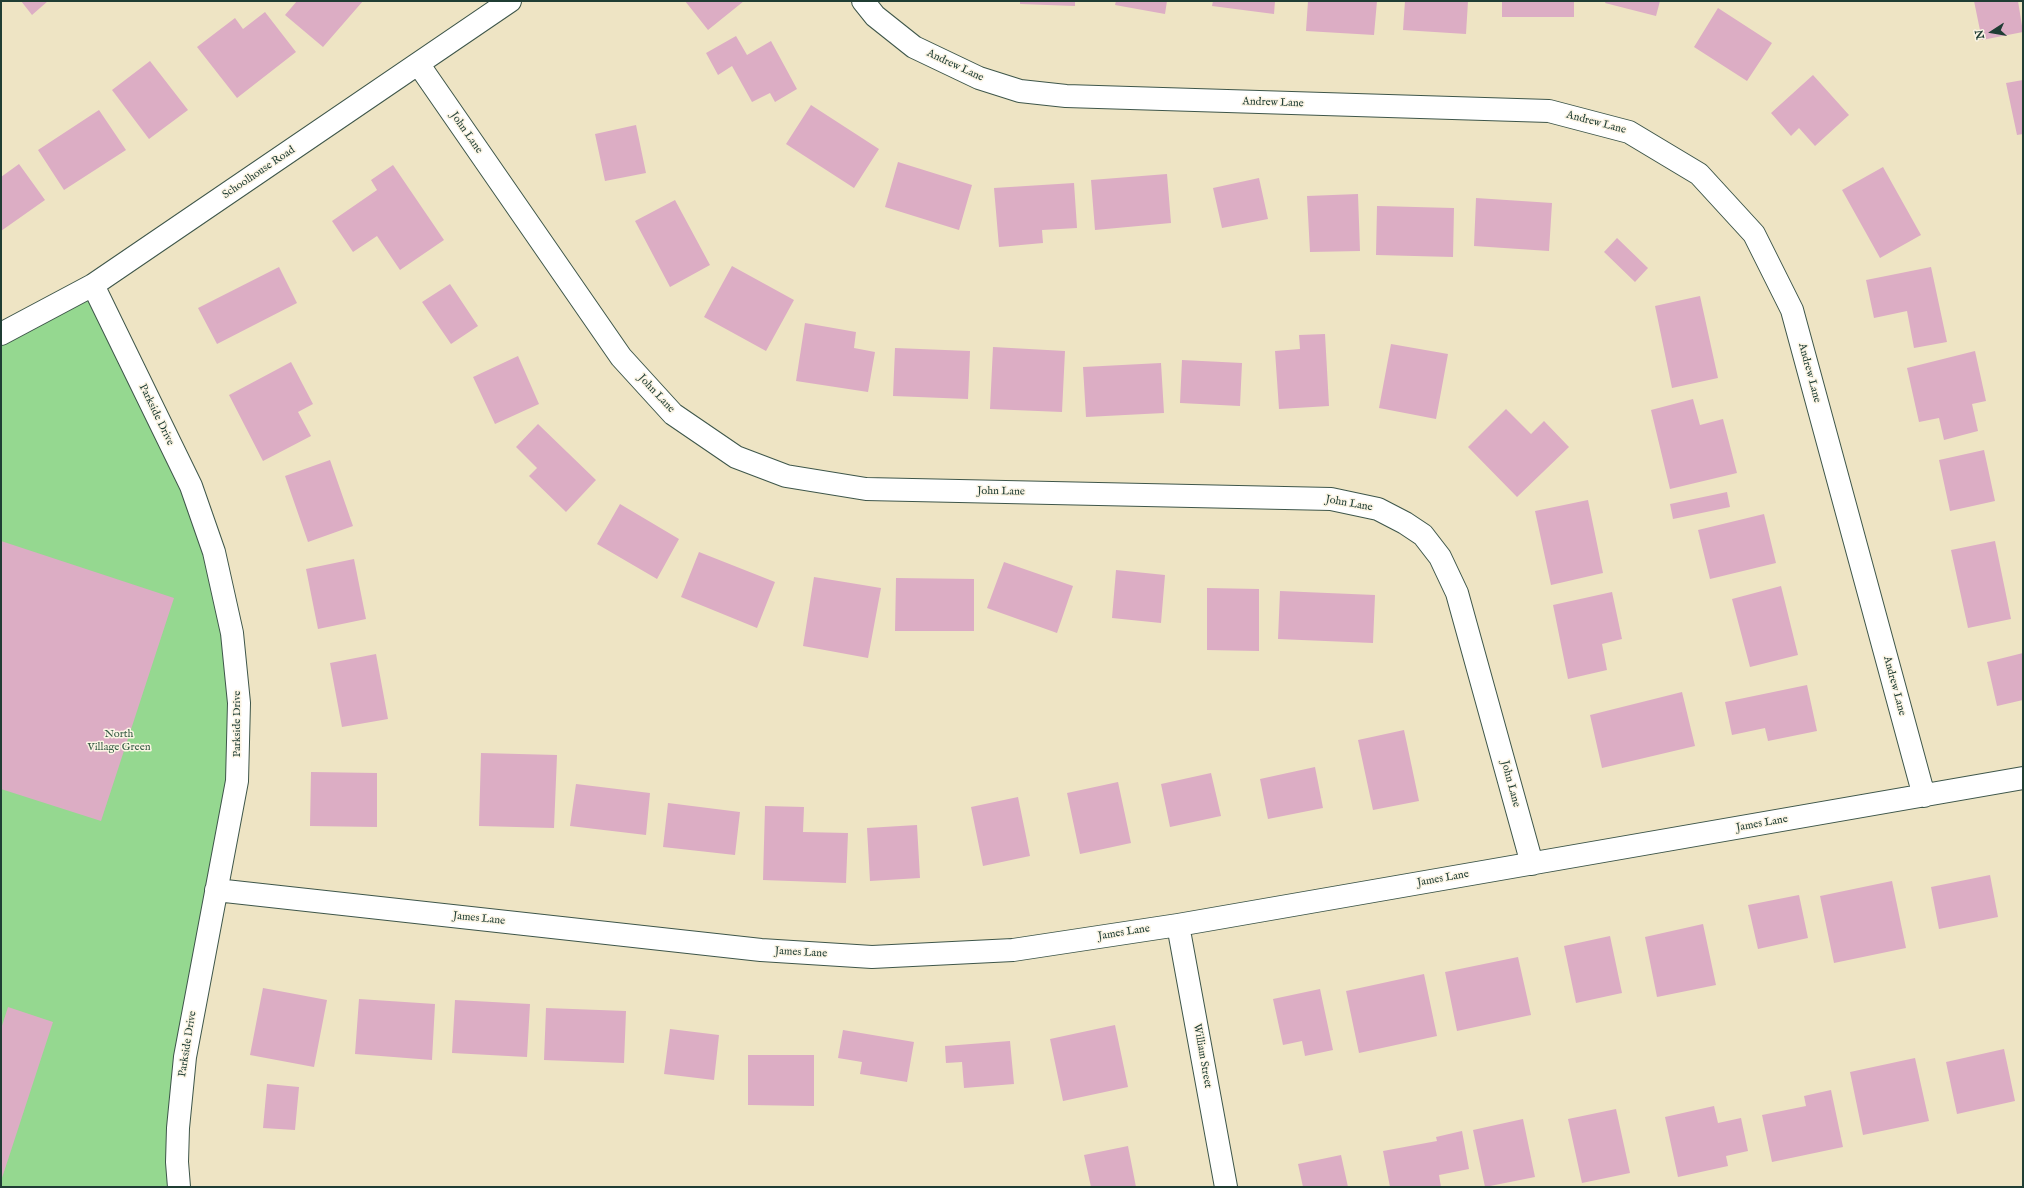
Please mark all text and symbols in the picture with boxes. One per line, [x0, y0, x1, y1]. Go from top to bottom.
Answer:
north arrow [1972, 12, 2012, 52]
text: N [1972, 28, 1988, 41]
street label: Andrew Lane [924, 47, 986, 85]
street label: Andrew Lane [1242, 95, 1304, 111]
street label: Andrew Lane [1565, 109, 1627, 137]
street label: John Lane [447, 110, 485, 156]
street label: Schoolhouse Road [220, 144, 298, 202]
street label: Andrew Lane [1795, 342, 1823, 404]
street label: John Lane [635, 372, 677, 416]
street label: Parkside Drive [135, 382, 177, 448]
street label: John Lane [977, 485, 1025, 499]
street label: John Lane [1324, 493, 1374, 515]
street label: Andrew Lane [1880, 655, 1908, 717]
street label: Parkside Drive [231, 691, 245, 757]
park label: North Village Green [87, 728, 151, 754]
street label: John Lane [1497, 759, 1523, 809]
street label: James Lane [1735, 813, 1789, 835]
street label: James Lane [1416, 868, 1470, 890]
street label: James Lane [452, 910, 506, 928]
street label: James Lane [1097, 922, 1151, 944]
street label: James Lane [775, 945, 827, 961]
street label: Parkside Drive [176, 1010, 200, 1078]
street label: William Street [1190, 1023, 1214, 1089]

